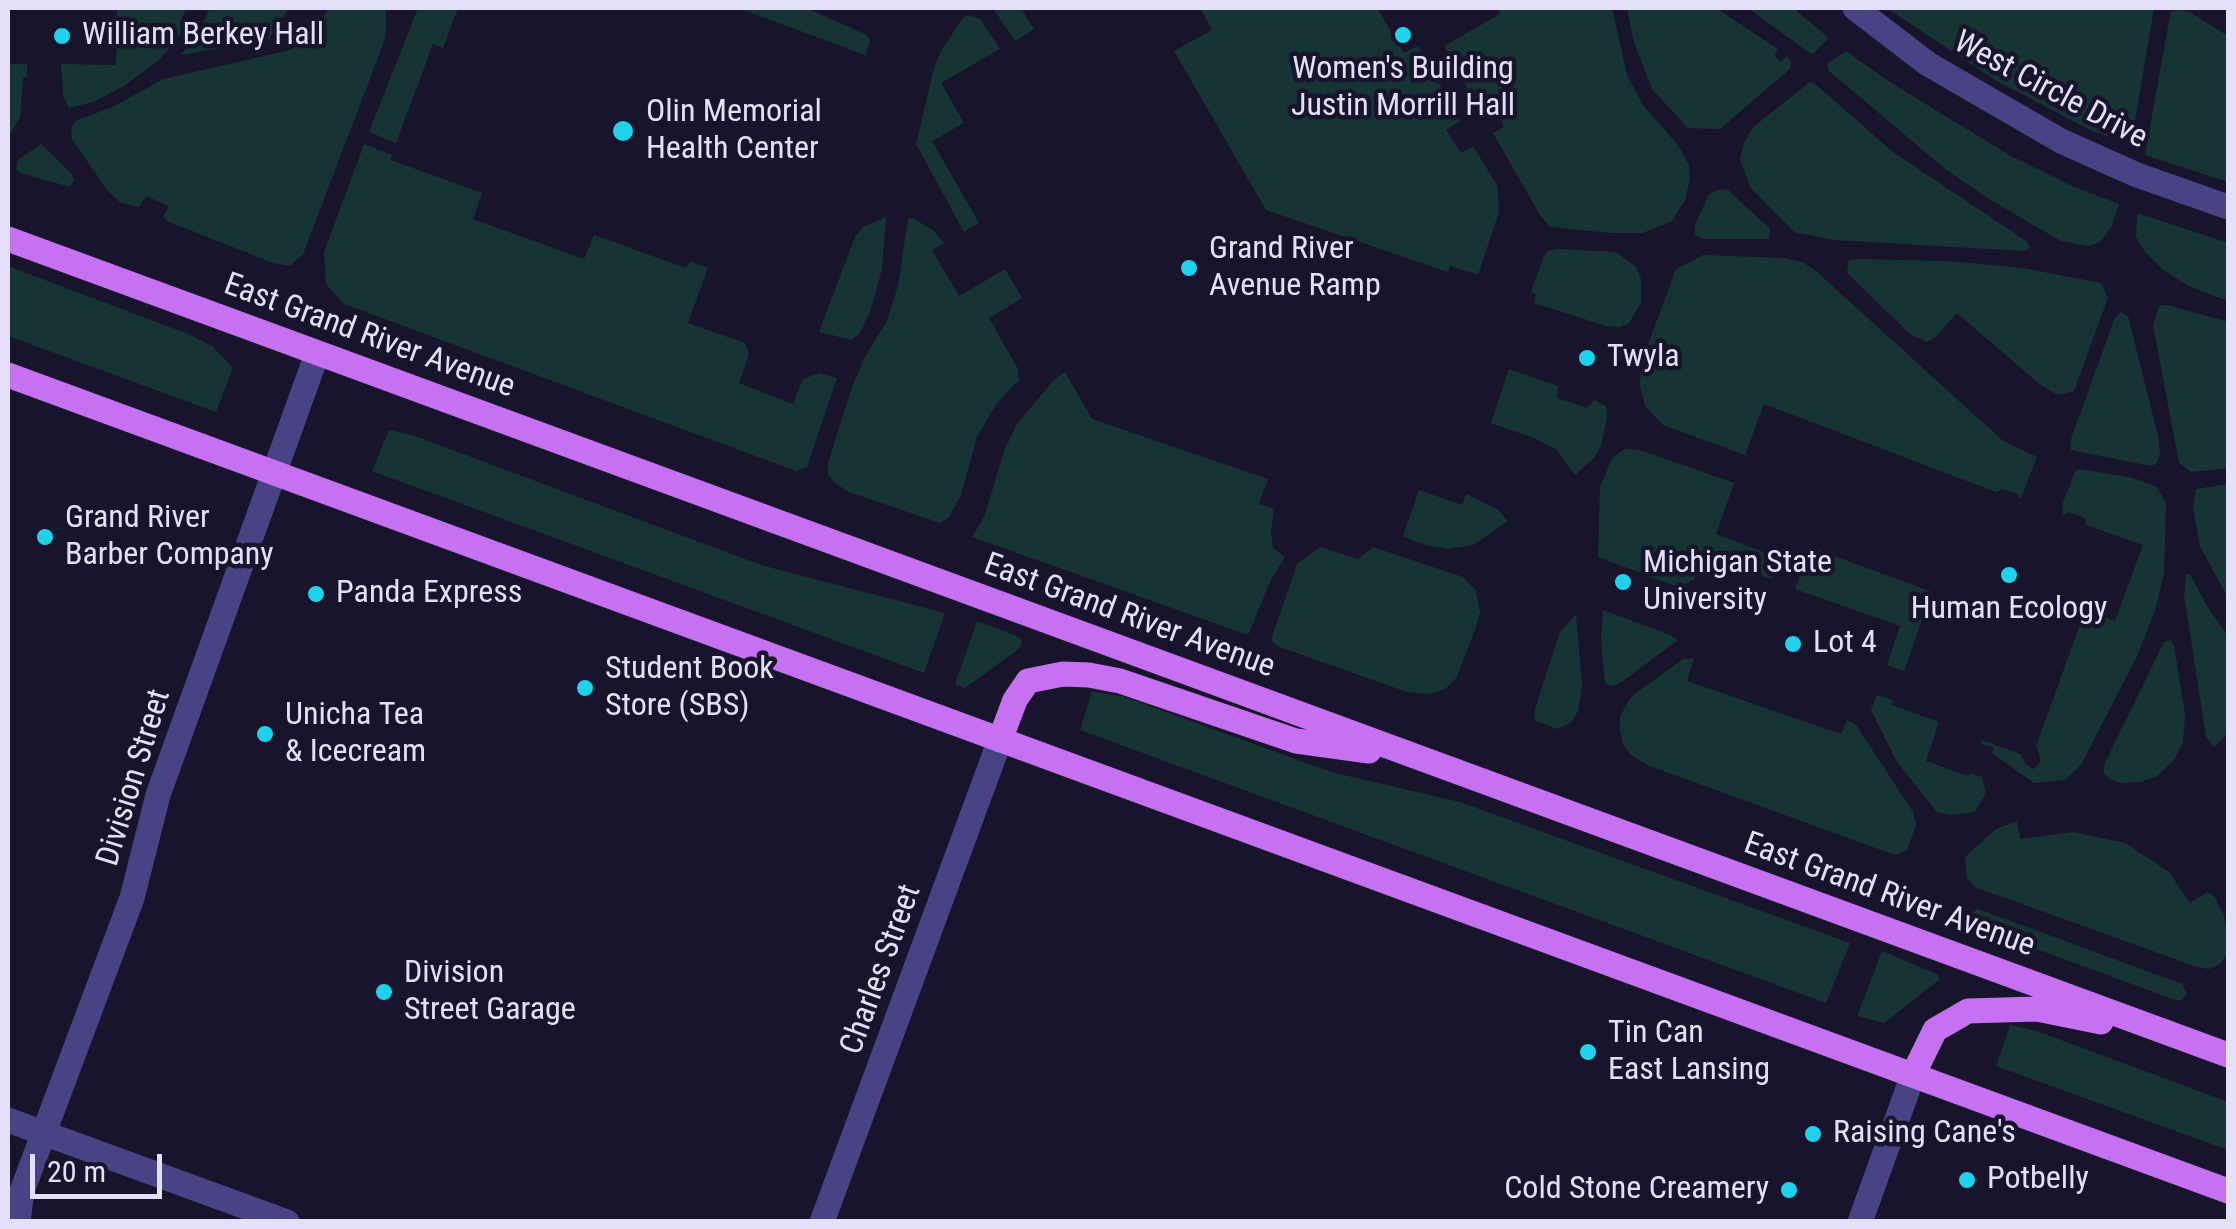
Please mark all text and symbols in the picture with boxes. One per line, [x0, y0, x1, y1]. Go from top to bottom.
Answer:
place label: William Berkey Hall [82, 17, 324, 55]
marker: Women's Building Justin Morrill Hall [1392, 24, 1414, 46]
street label: West Circle Drive [1947, 24, 2153, 158]
marker: William Berkey Hall [51, 25, 73, 47]
place label: Women's Building Justin Morrill Hall [1291, 51, 1515, 126]
place label: Olin Memorial Health Center [646, 94, 822, 169]
marker: Olin Memorial Health Center [610, 118, 636, 144]
place label: Grand River Avenue Ramp [1209, 231, 1381, 306]
marker: Grand River Avenue Ramp [1178, 257, 1200, 279]
street label: East Grand River Avenue [218, 267, 520, 407]
place label: Twyla [1607, 339, 1680, 377]
marker: Twyla [1576, 347, 1598, 369]
place label: Grand River Barber Company [65, 500, 274, 575]
marker: Grand River Barber Company [34, 526, 56, 548]
place label: Michigan State University [1643, 545, 1832, 620]
street label: East Grand River Avenue [978, 547, 1280, 687]
marker: Human Ecology [1998, 564, 2020, 586]
marker: Michigan State University [1612, 571, 1634, 593]
place label: Panda Express [336, 575, 522, 613]
marker: Panda Express [305, 583, 327, 605]
place label: Human Ecology [1911, 591, 2107, 629]
place label: Lot 4 [1813, 625, 1877, 663]
marker: Lot 4 [1782, 633, 1804, 655]
place label: Student Book Store (SBS) [605, 651, 774, 726]
marker: Student Book Store (SBS) [574, 677, 596, 699]
street label: Division Street [90, 685, 180, 871]
place label: Unicha Tea & Icecream [285, 697, 426, 772]
marker: Unicha Tea & Icecream [254, 723, 276, 745]
street label: East Grand River Avenue [1738, 826, 2040, 966]
street label: Charles Street [834, 880, 930, 1060]
place label: Division Street Garage [404, 955, 576, 1030]
marker: Division Street Garage [373, 981, 395, 1003]
place label: Tin Can East Lansing [1608, 1015, 1770, 1090]
marker: Tin Can East Lansing [1577, 1041, 1599, 1063]
place label: Raising Cane's [1833, 1115, 2016, 1153]
marker: Raising Cane's [1802, 1123, 1824, 1145]
scale bar [35, 1134, 168, 1196]
text: 20 m [47, 1154, 106, 1189]
place label: Potbelly [1987, 1161, 2089, 1199]
marker: Potbelly [1956, 1169, 1978, 1191]
place label: Cold Stone Creamery [1504, 1171, 1769, 1209]
marker: Cold Stone Creamery [1778, 1179, 1800, 1201]

